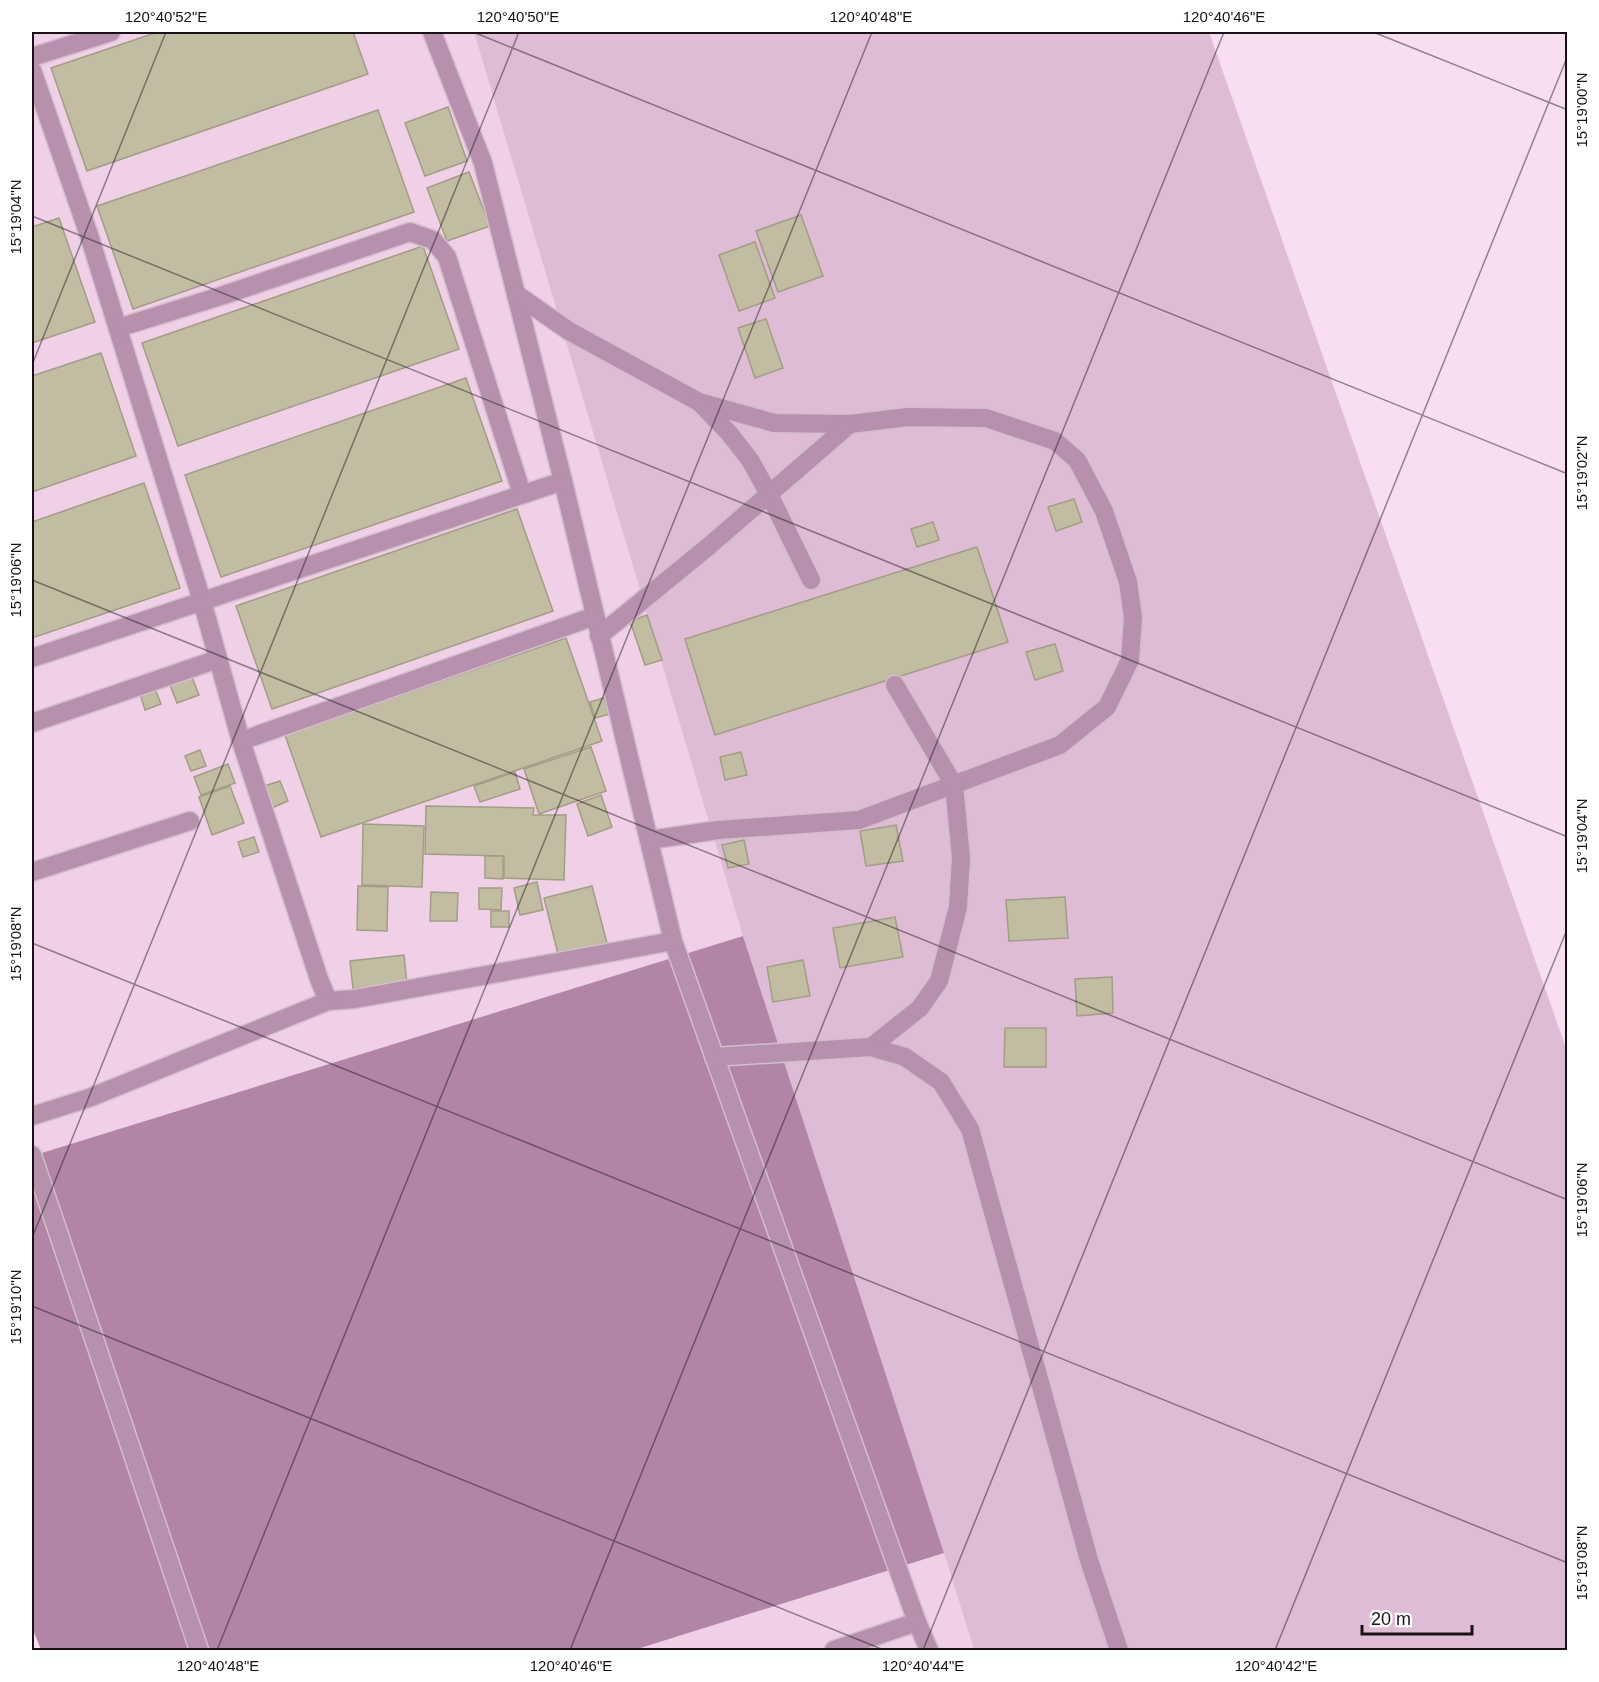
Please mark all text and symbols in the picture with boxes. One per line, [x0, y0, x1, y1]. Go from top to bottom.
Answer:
text: 120°40'52"E [125, 8, 207, 25]
text: 120°40'50"E [477, 8, 559, 25]
text: 120°40'48"E [830, 8, 912, 25]
text: 120°40'46"E [1183, 8, 1265, 25]
text: 15°19'00"N [1573, 72, 1590, 148]
text: 15°19'04"N [7, 179, 24, 255]
text: 15°19'02"N [1573, 435, 1590, 511]
text: 15°19'06"N [7, 542, 24, 618]
text: 15°19'04"N [1573, 798, 1590, 874]
text: 15°19'08"N [7, 906, 24, 982]
text: 15°19'06"N [1573, 1162, 1590, 1238]
text: 15°19'10"N [7, 1269, 24, 1345]
text: 15°19'08"N [1573, 1525, 1590, 1601]
scale bar [1362, 1598, 1472, 1636]
text: 20 m [1371, 1609, 1411, 1629]
text: 120°40'48"E [177, 1657, 259, 1674]
text: 120°40'46"E [530, 1657, 612, 1674]
text: 120°40'44"E [882, 1657, 964, 1674]
text: 120°40'42"E [1235, 1657, 1317, 1674]

